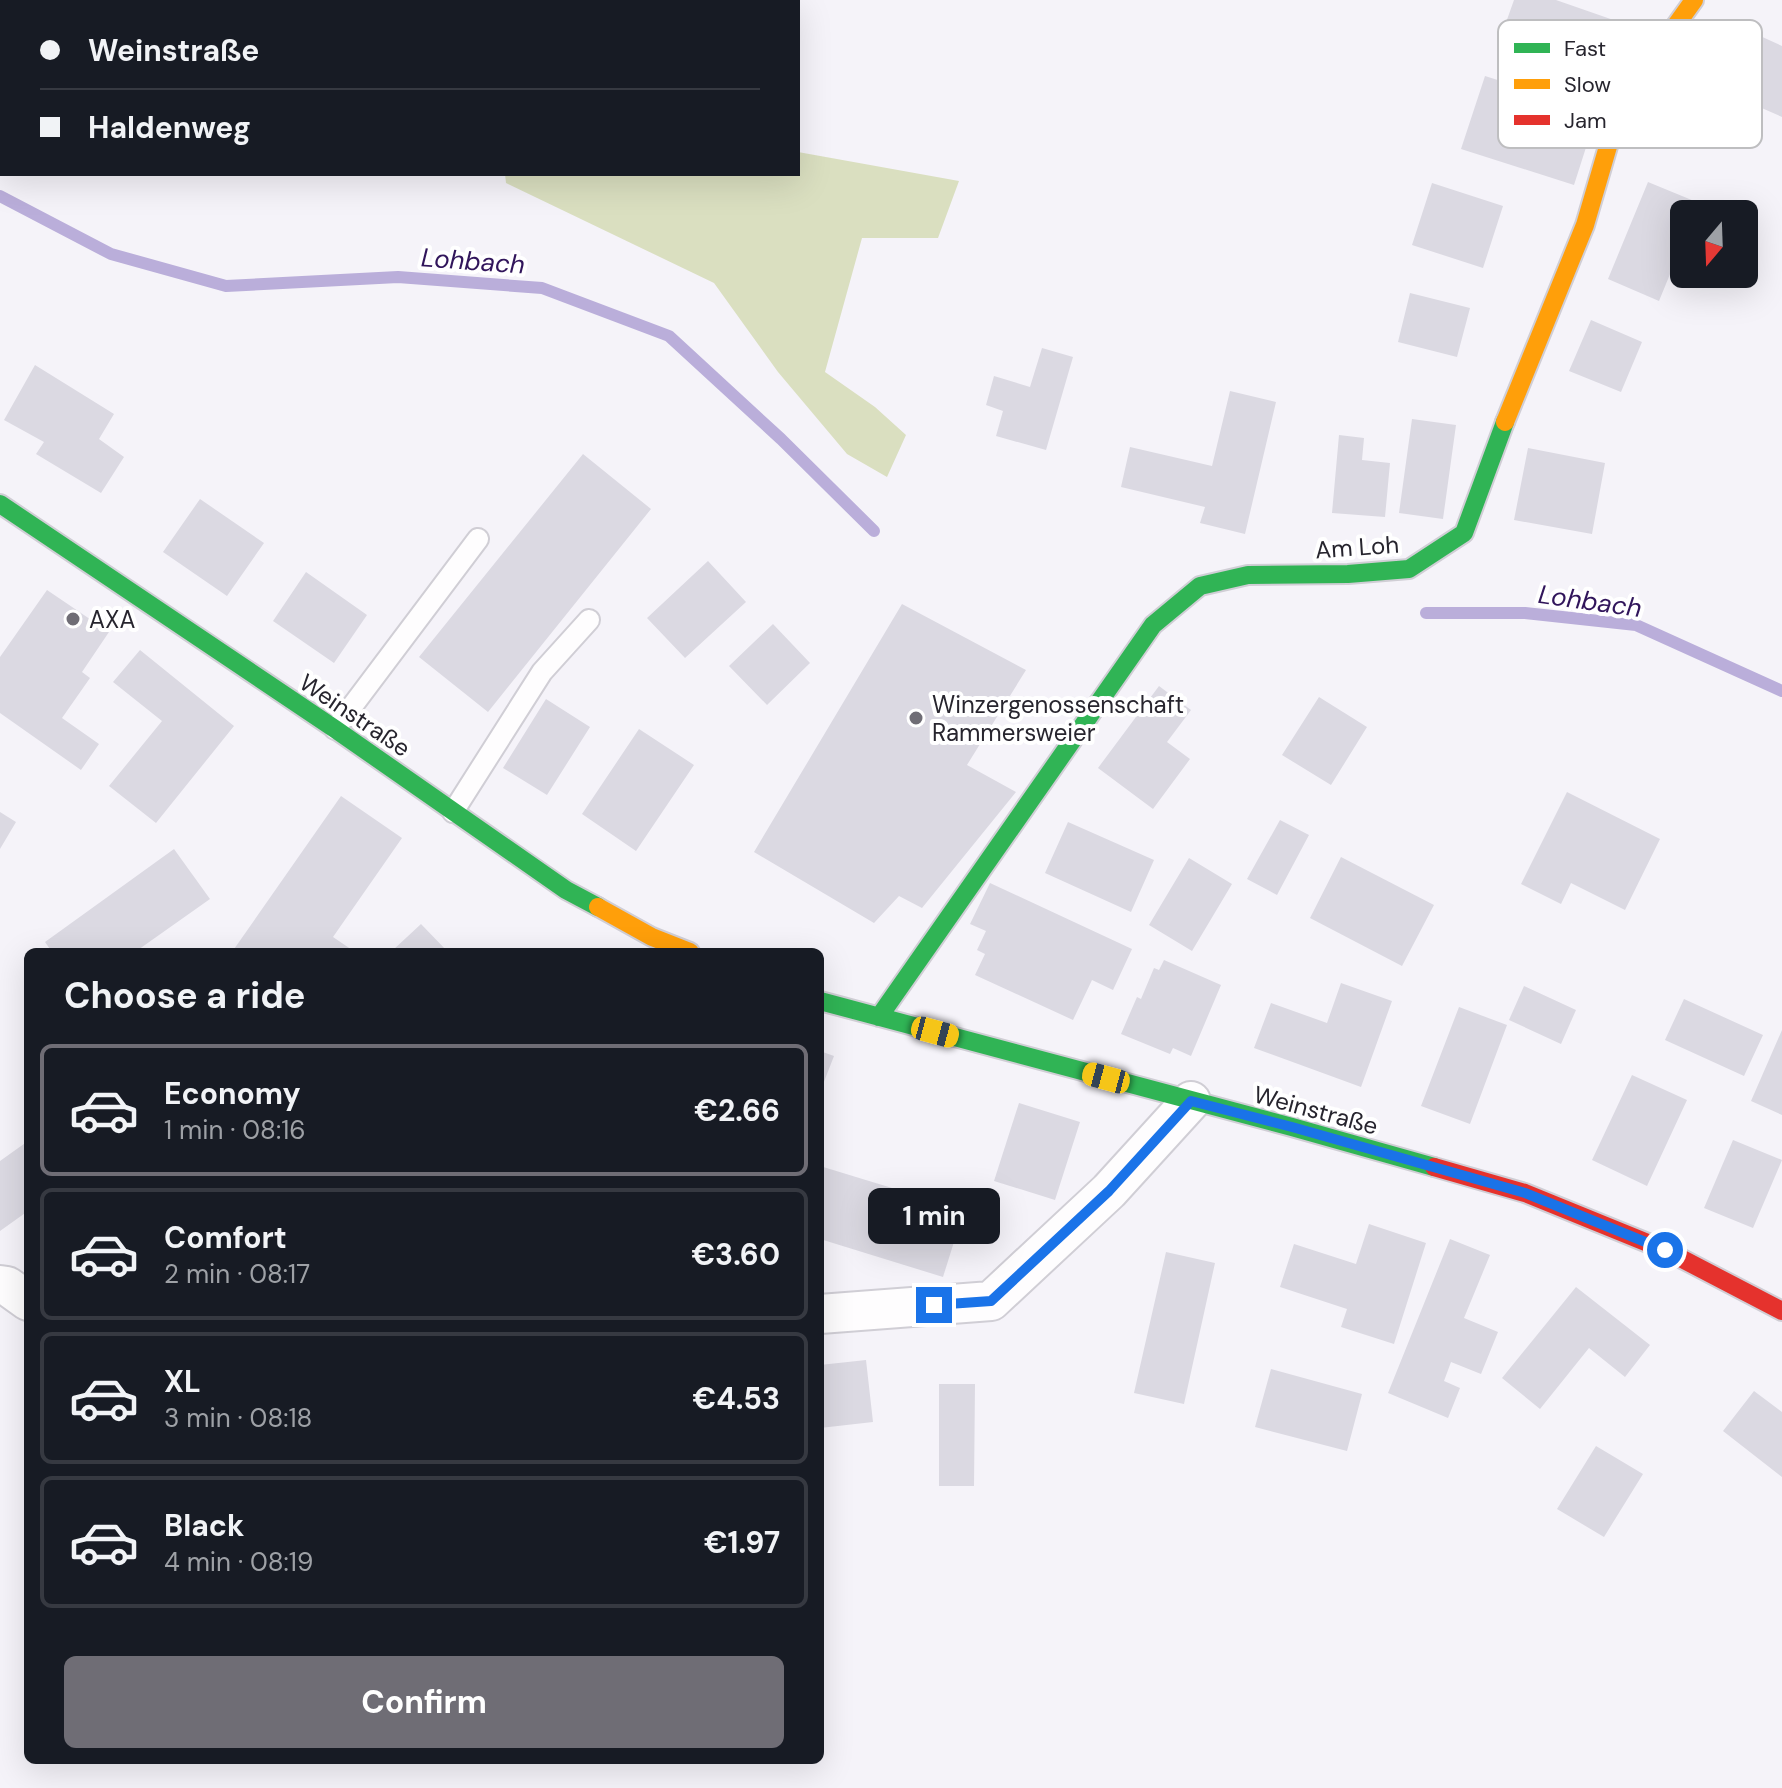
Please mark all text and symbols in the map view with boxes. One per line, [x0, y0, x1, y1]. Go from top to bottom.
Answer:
legend [1498, 20, 1762, 148]
text: Weinstraße [88, 31, 259, 70]
text: Fast [1564, 34, 1606, 63]
text: Slow [1564, 70, 1611, 99]
text: Jam [1564, 106, 1607, 135]
text: Haldenweg [88, 108, 251, 147]
north arrow [1670, 200, 1758, 288]
map controls [1670, 200, 1758, 288]
water label: Lohbach [420, 240, 526, 282]
street label: Am Loh [1314, 529, 1400, 565]
water label: Lohbach [1536, 577, 1644, 625]
place label: AXA [89, 604, 135, 635]
marker: AXA [64, 610, 82, 628]
street label: Weinstraße [294, 667, 416, 763]
place label: Winzergenossenschaft Rammersweier [932, 689, 1184, 748]
marker: Winzergenossenschaft Rammersweier [907, 709, 925, 727]
text: Choose a ride [64, 972, 305, 1019]
car [909, 1014, 961, 1050]
car [1080, 1060, 1132, 1096]
icon: car [68, 1074, 140, 1146]
text: Economy [164, 1074, 301, 1113]
street label: Weinstraße [1251, 1079, 1381, 1141]
text: €2.66 [694, 1091, 780, 1130]
text: 1 min · 08:16 [164, 1113, 306, 1147]
callout: 1 min [868, 1189, 1000, 1245]
text: 1 min [902, 1199, 966, 1233]
icon: car [68, 1218, 140, 1290]
text: Comfort [164, 1218, 287, 1257]
route start [1647, 1232, 1683, 1268]
text: €3.60 [691, 1235, 780, 1274]
text: 2 min · 08:17 [164, 1257, 310, 1291]
route end [916, 1287, 952, 1323]
icon: car [68, 1362, 140, 1434]
text: XL [164, 1362, 201, 1401]
text: €4.53 [692, 1379, 780, 1418]
text: 3 min · 08:18 [164, 1401, 312, 1435]
icon: car [68, 1506, 140, 1578]
text: Black [164, 1506, 244, 1545]
text: €1.97 [704, 1523, 780, 1562]
text: 4 min · 08:19 [164, 1545, 313, 1579]
button: Confirm [64, 1656, 784, 1748]

